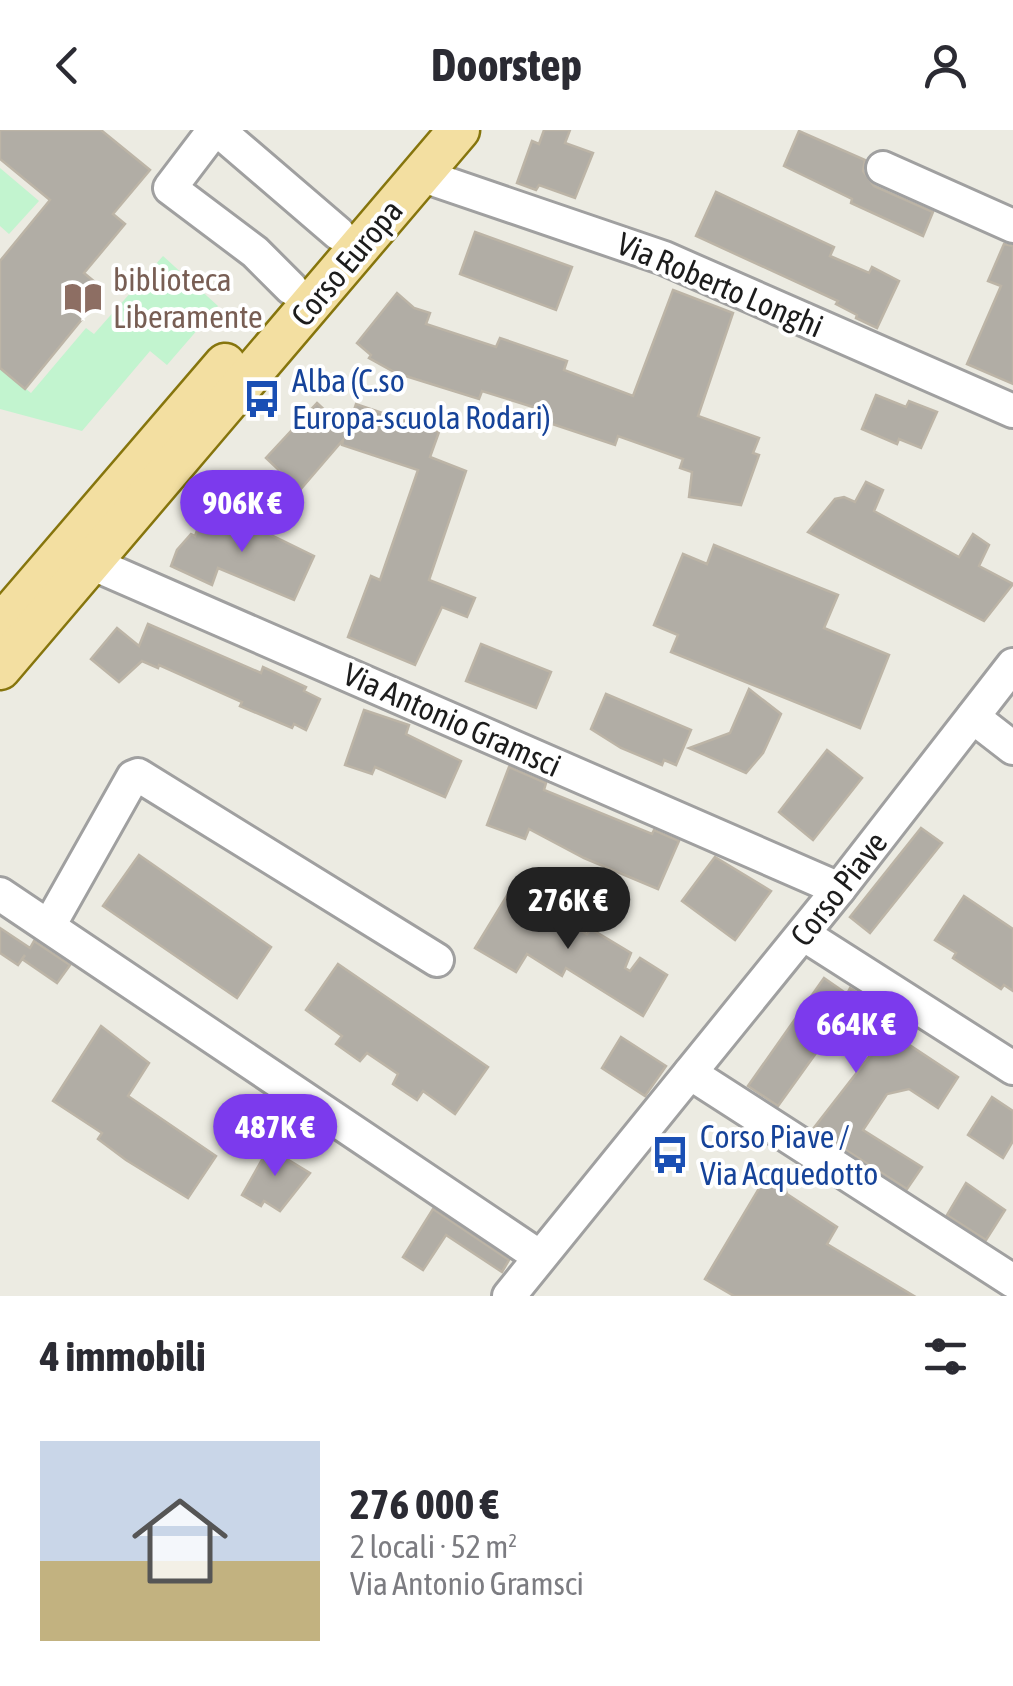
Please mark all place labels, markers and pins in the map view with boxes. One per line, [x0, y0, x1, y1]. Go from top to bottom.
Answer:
place label: biblioteca Liberamente [113, 261, 263, 335]
library icon: biblioteca Liberamente [62, 277, 104, 319]
place label: Alba (C.so Europa-scuola Rodari) [292, 362, 551, 436]
bus stop icon: Alba (C.so Europa-scuola Rodari) [241, 378, 283, 420]
pin: 906K € [161, 470, 323, 555]
pin: 276K € [487, 867, 649, 952]
pin: 664K € [775, 991, 937, 1076]
pin: 487K € [194, 1094, 356, 1179]
place label: Corso Piave / Via Acquedotto [700, 1118, 878, 1192]
bus stop icon: Corso Piave / Via Acquedotto [649, 1134, 691, 1176]

